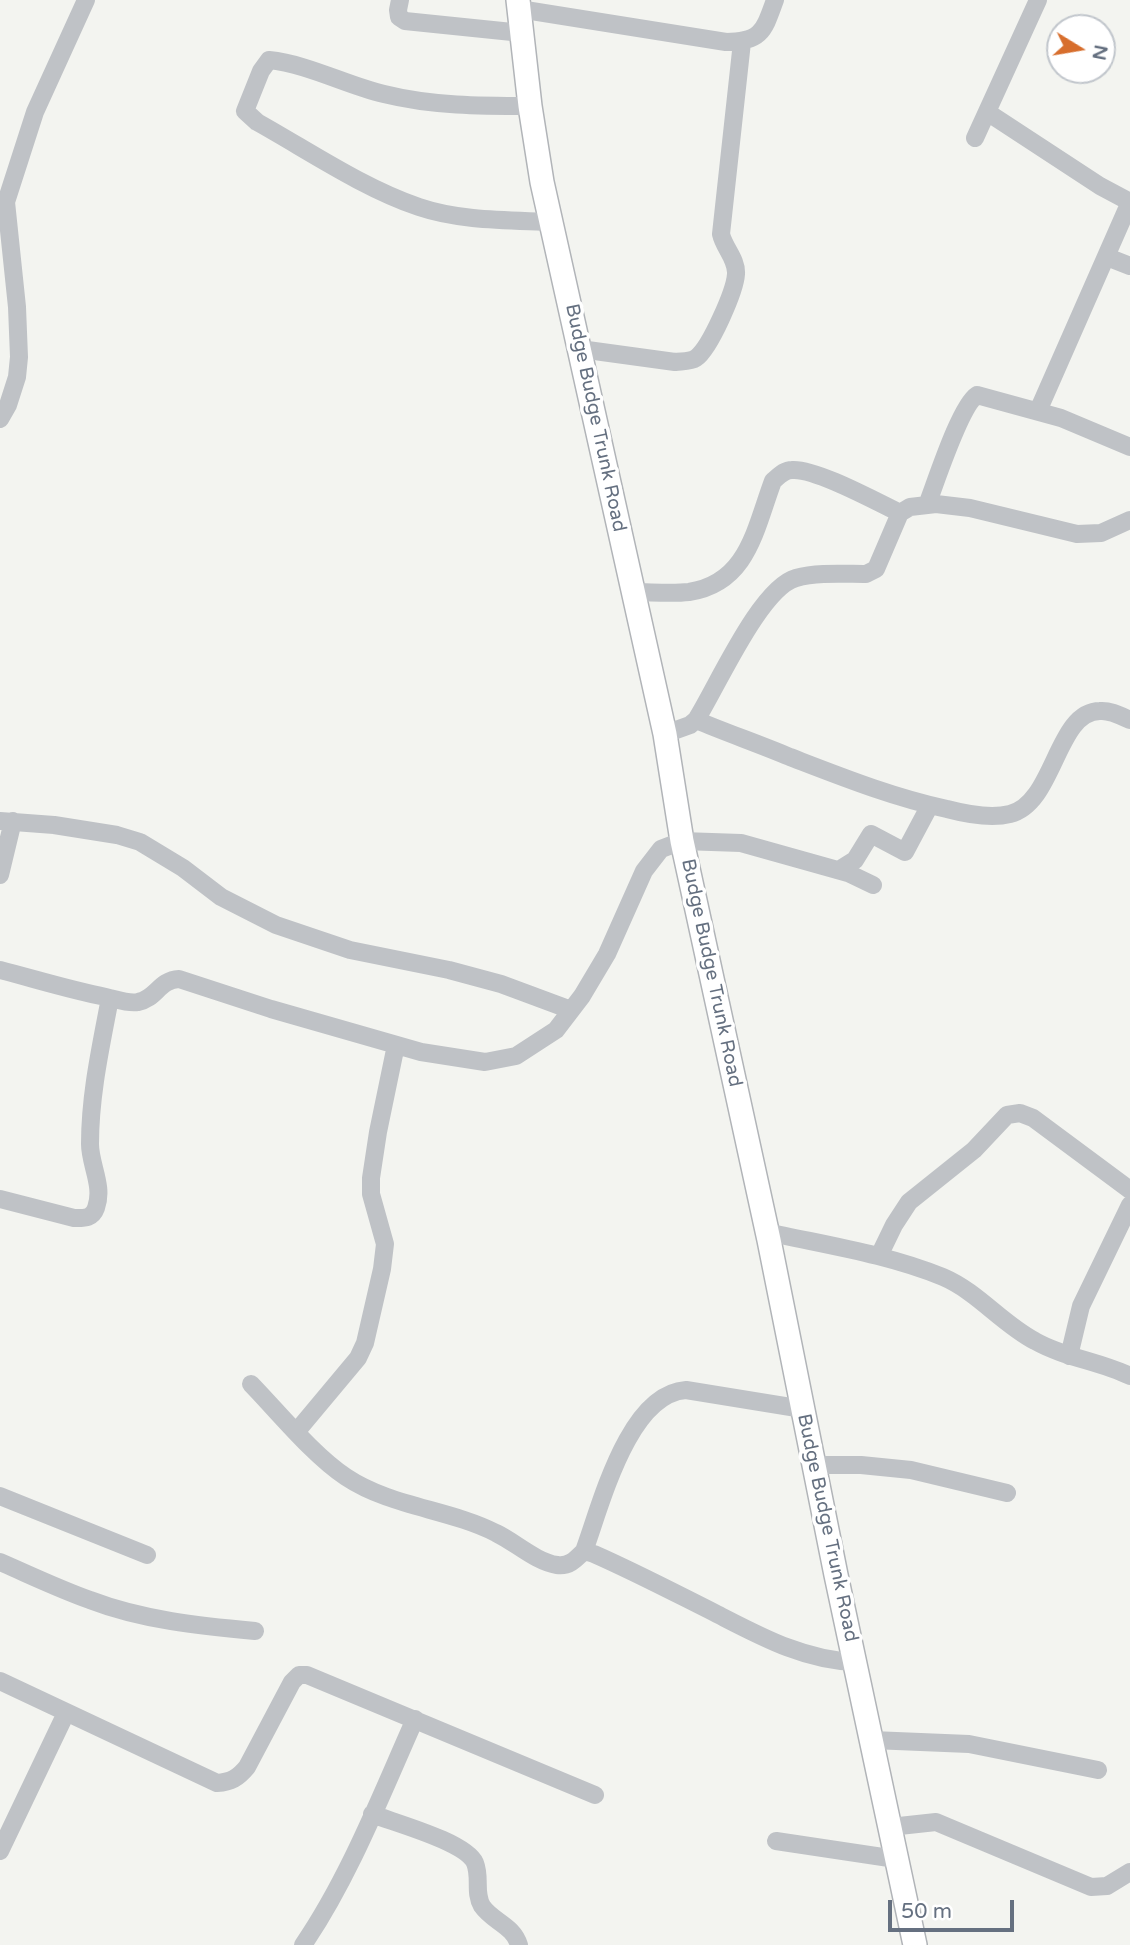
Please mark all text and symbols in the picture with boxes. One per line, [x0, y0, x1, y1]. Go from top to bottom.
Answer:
north arrow [1046, 14, 1116, 84]
text: N [1087, 43, 1112, 62]
street label: Budge Budge Trunk Road [560, 302, 630, 534]
street label: Budge Budge Trunk Road [676, 857, 746, 1089]
street label: Budge Budge Trunk Road [792, 1412, 862, 1644]
scale bar [892, 1885, 1018, 1929]
text: 50 m [901, 1899, 952, 1924]

